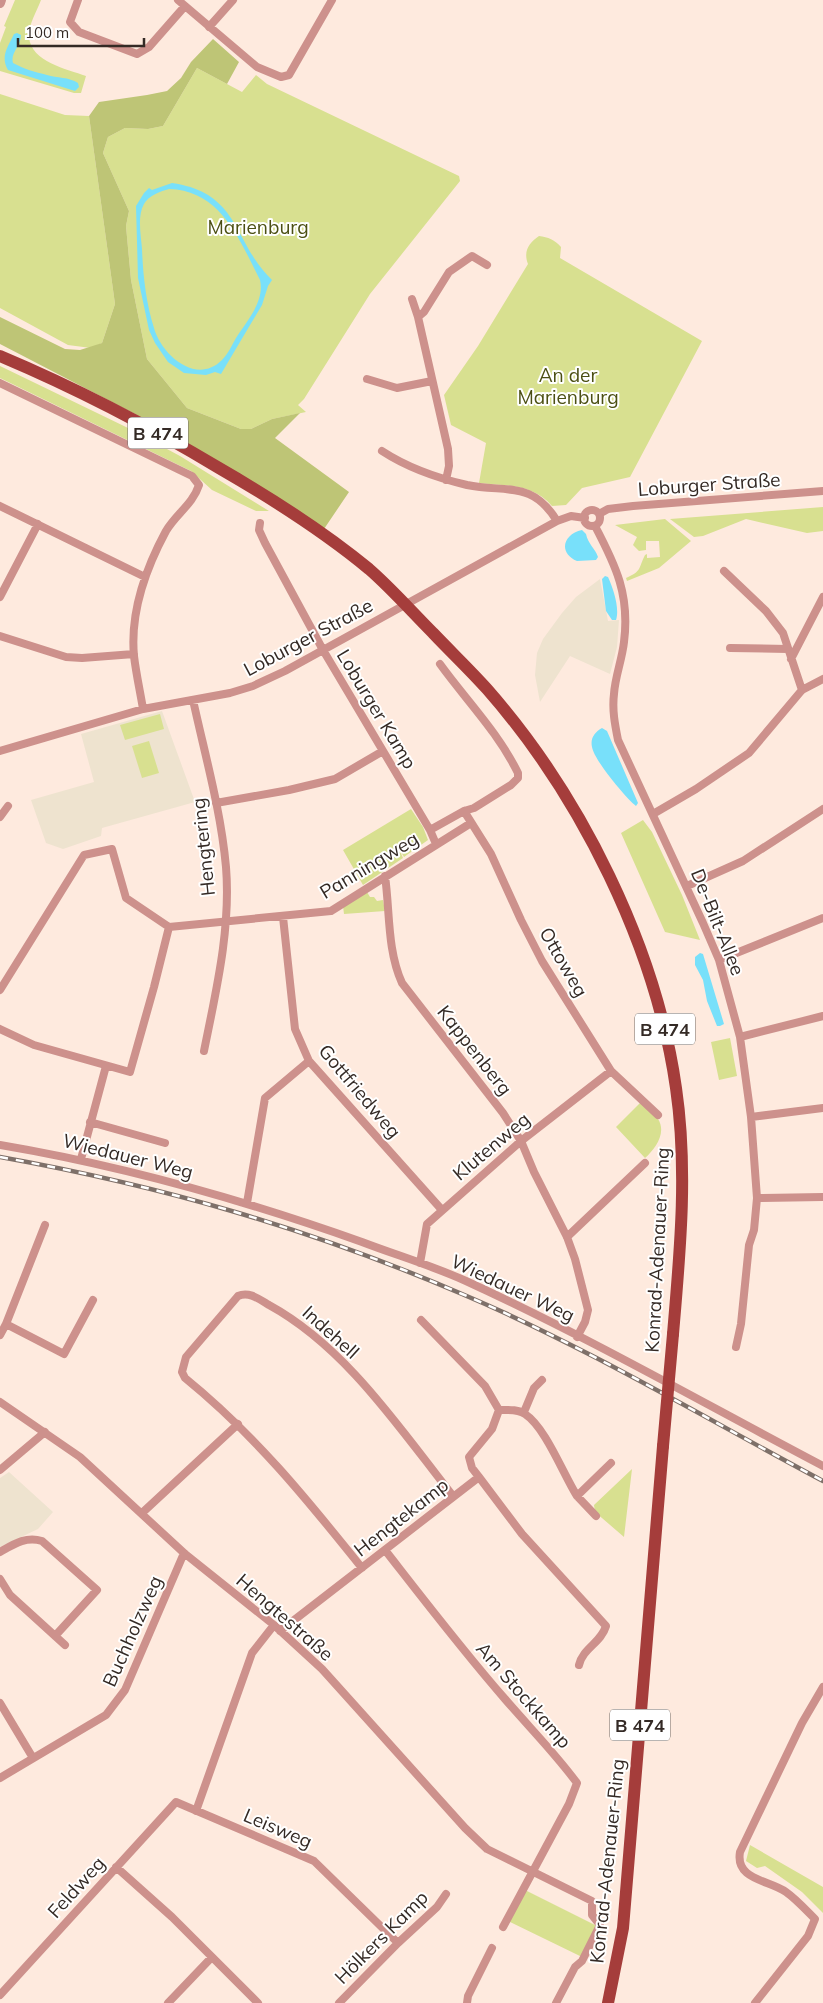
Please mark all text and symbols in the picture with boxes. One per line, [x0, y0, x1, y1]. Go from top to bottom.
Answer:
scale bar [18, 15, 144, 47]
text: 100 m [25, 23, 69, 42]
park label: Marienburg [207, 215, 309, 239]
park label: An der Marienburg [517, 363, 619, 409]
road number: B 474 [128, 418, 188, 448]
street label: Loburger Straße [637, 467, 781, 501]
street label: Loburger Straße [239, 593, 377, 681]
street label: Loburger Kamp [332, 645, 422, 773]
street label: Hengtering [186, 797, 220, 897]
street label: Panningweg [315, 826, 423, 904]
street label: De-Bilt-Allee [686, 865, 750, 979]
street label: Ottoweg [534, 923, 594, 1001]
street label: Kappenberg [432, 1000, 518, 1100]
road number: B 474 [635, 1014, 695, 1044]
street label: Gottfriedweg [314, 1039, 406, 1143]
street label: Klutenweg [447, 1107, 535, 1185]
street label: Wiedauer Weg [60, 1128, 196, 1184]
street label: Konrad-Adenauer-Ring [640, 1147, 674, 1353]
street label: Wiedauer Weg [447, 1249, 579, 1327]
street label: Indehell [298, 1300, 364, 1364]
street label: Hengtekamp [349, 1473, 453, 1561]
street label: Hengtestraße [231, 1568, 339, 1666]
street label: Buchholzweg [97, 1572, 167, 1690]
street label: Am Stockkamp [471, 1637, 577, 1753]
road number: B 474 [610, 1710, 670, 1740]
street label: Konrad-Adenauer-Ring [584, 1758, 630, 1964]
street label: Leisweg [240, 1803, 316, 1853]
street label: Feldweg [42, 1851, 110, 1923]
street label: Hölkers Kamp [329, 1885, 433, 1989]

